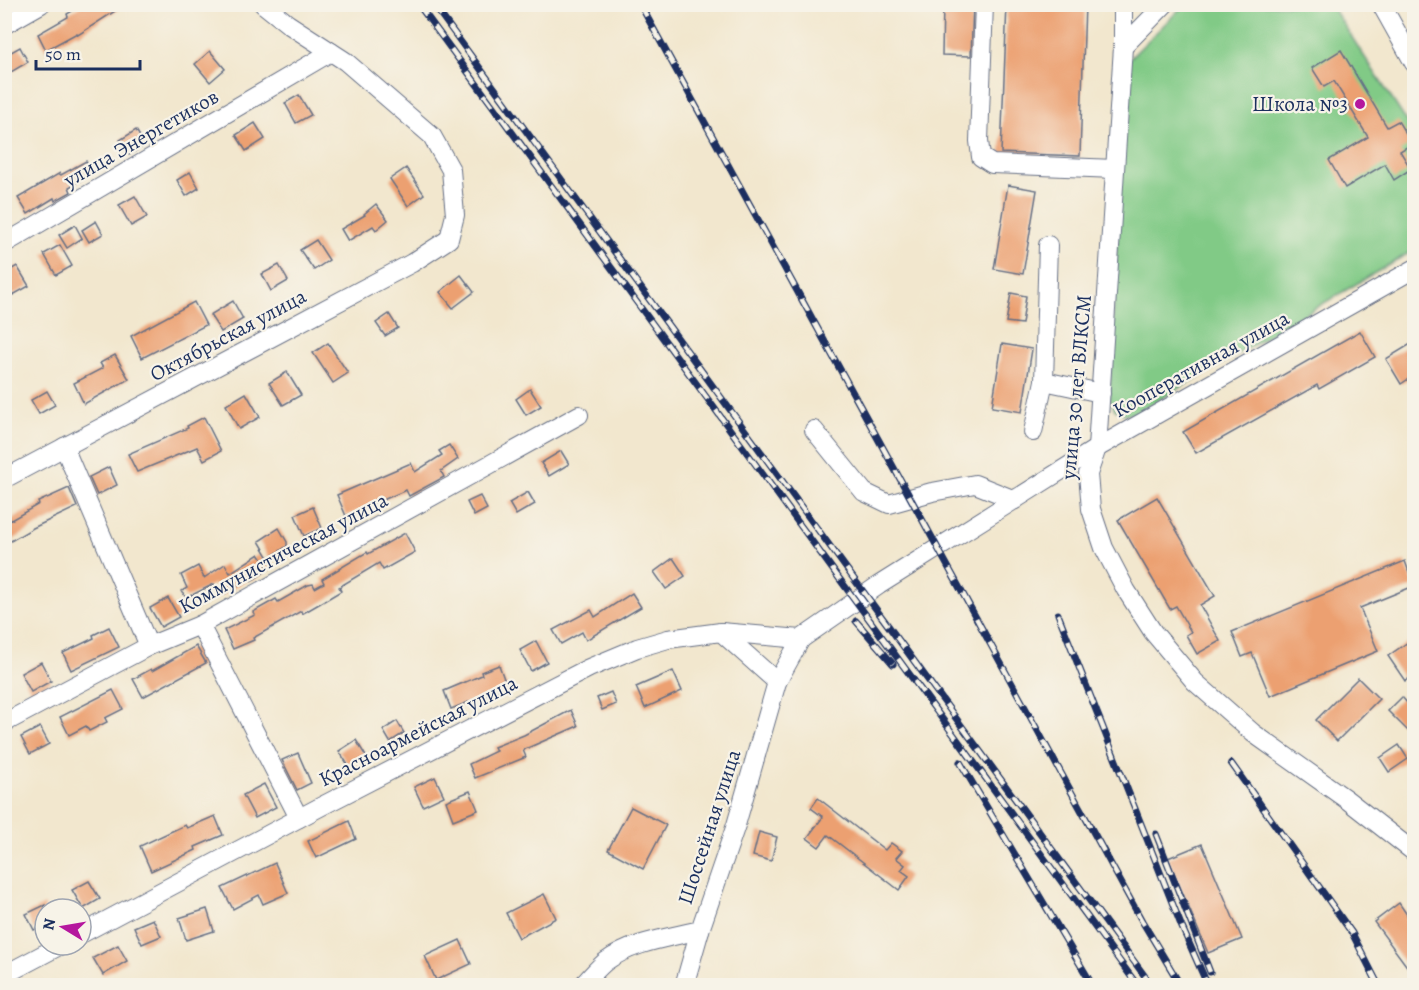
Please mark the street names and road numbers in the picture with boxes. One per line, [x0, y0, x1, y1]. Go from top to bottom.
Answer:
street label: улица Энергетиков [58, 82, 224, 194]
street label: Октябрьская улица [145, 282, 311, 388]
street label: улица 30 лет ВЛКСМ [1054, 293, 1098, 482]
street label: Кооперативная улица [1108, 304, 1295, 424]
street label: Коммунистическая улица [174, 486, 393, 620]
street label: Красноармейская улица [314, 669, 522, 793]
street label: Шоссейная улица [671, 745, 747, 908]

